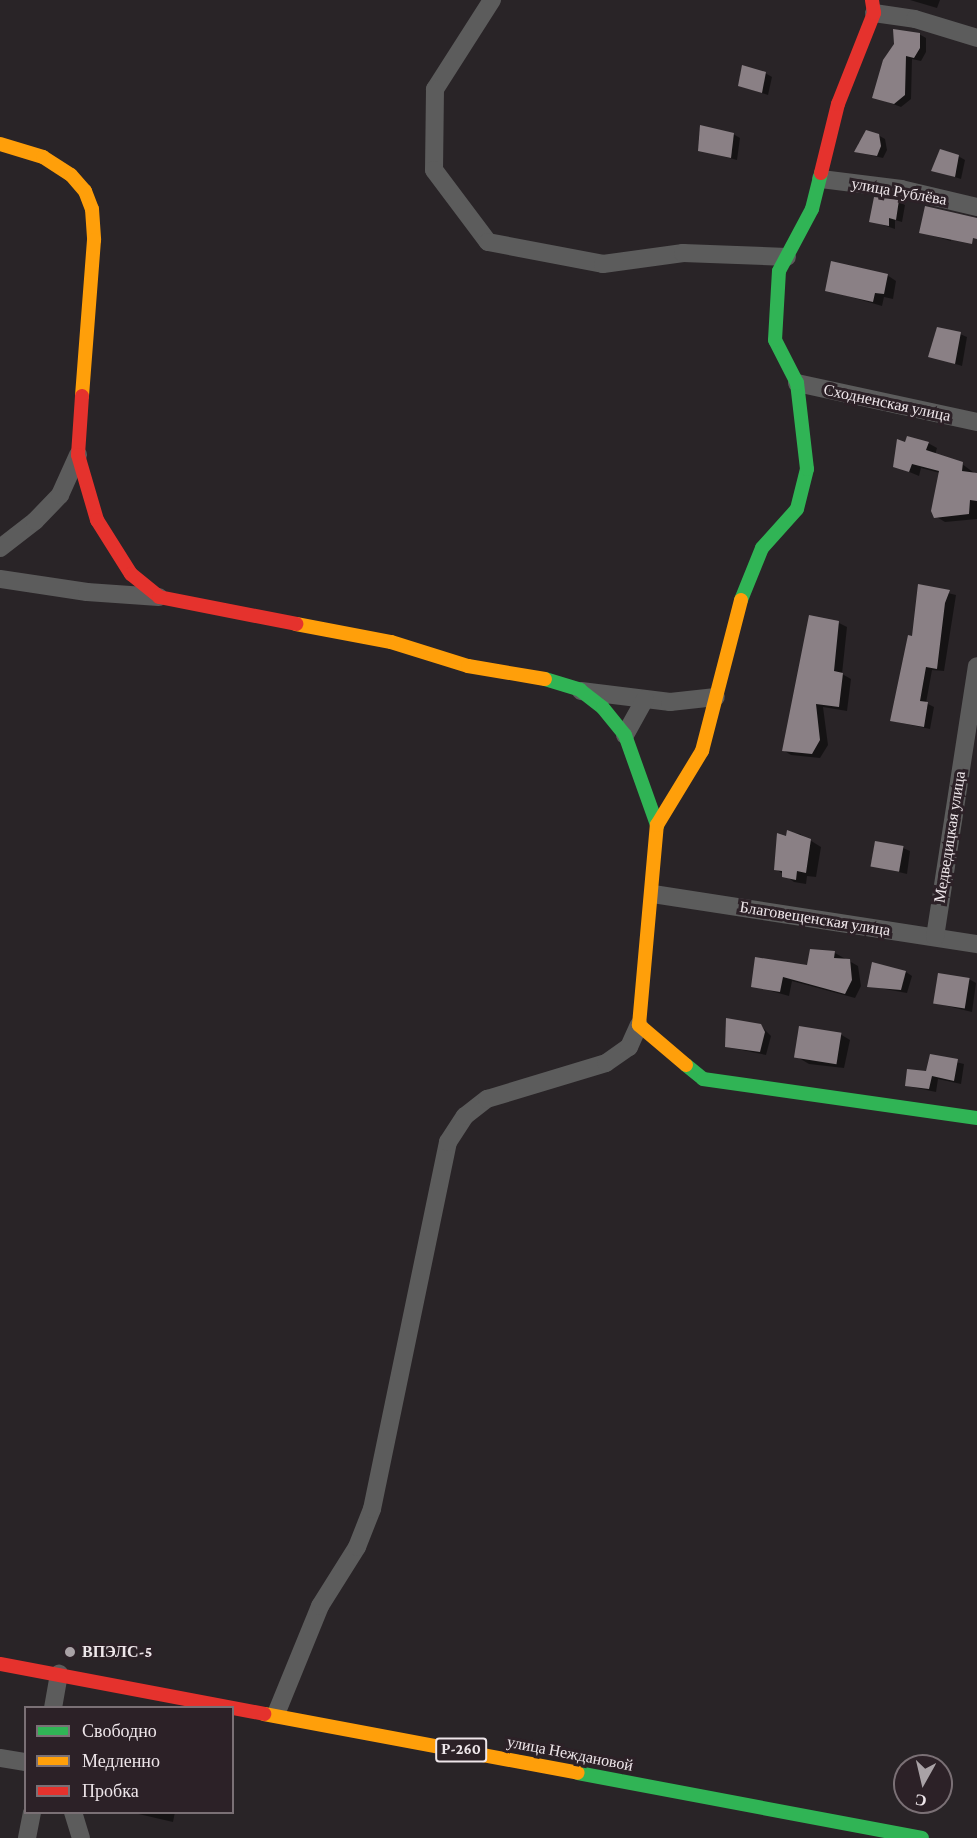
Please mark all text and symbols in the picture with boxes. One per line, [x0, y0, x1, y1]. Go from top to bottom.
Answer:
street label: улица Рублёва [850, 174, 948, 210]
street label: Сходненская улица [822, 380, 952, 426]
street label: Медведицкая улица [930, 770, 970, 904]
street label: Благовещенская улица [738, 898, 892, 940]
place label: ВПЭЛС-5 [82, 1642, 152, 1662]
marker: ВПЭЛС-5 [63, 1645, 77, 1659]
legend [24, 1706, 234, 1814]
text: Свободно [82, 1721, 157, 1741]
street label: улица Неждановой [505, 1732, 635, 1776]
road number: Р-260 [434, 1738, 488, 1762]
text: Медленно [82, 1751, 160, 1771]
north arrow [893, 1754, 953, 1814]
text: Пробка [82, 1781, 139, 1801]
text: С [914, 1791, 928, 1810]

